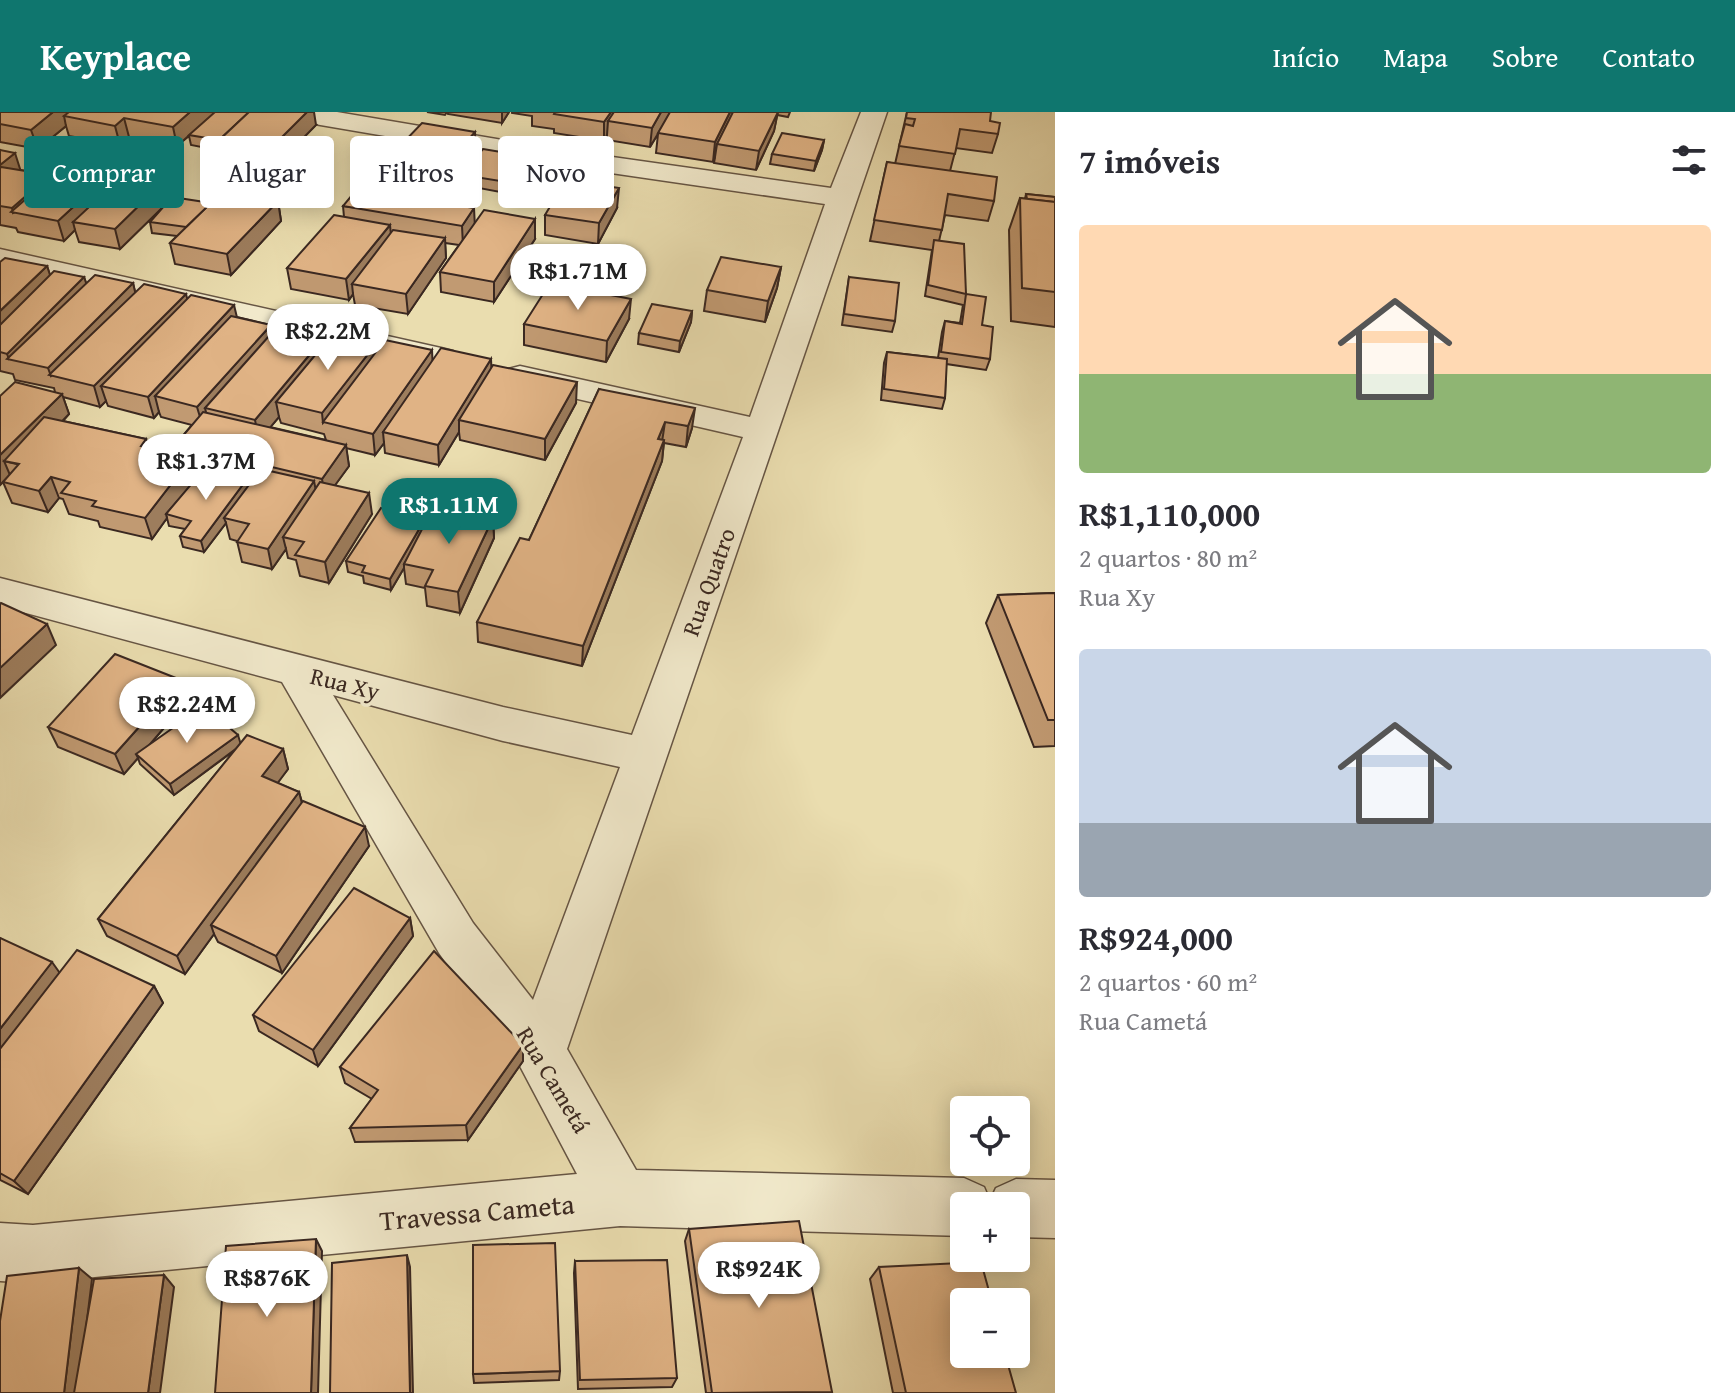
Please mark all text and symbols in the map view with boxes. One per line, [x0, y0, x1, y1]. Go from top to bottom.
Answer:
text: Keyplace [40, 28, 191, 84]
text: Início [1272, 36, 1339, 77]
text: Mapa [1383, 36, 1448, 77]
text: Sobre [1492, 36, 1558, 77]
text: Contato [1602, 36, 1695, 77]
chip: Comprar [24, 136, 184, 208]
chip: Alugar [200, 136, 334, 208]
chip: Filtros [350, 136, 482, 208]
chip: Novo [498, 136, 614, 208]
text: 7 imóveis [1079, 136, 1220, 185]
icon: filters [1667, 138, 1711, 182]
pin: R$1.71M [504, 244, 652, 312]
text: R$1.71M [528, 250, 628, 289]
icon: home [1323, 277, 1467, 421]
pin: R$2.2M [263, 304, 393, 372]
text: R$2.2M [285, 310, 371, 349]
pin: R$1.37M [132, 434, 280, 502]
text: R$1.37M [156, 440, 256, 479]
pin: R$1.11M [375, 478, 523, 546]
text: R$1.11M [399, 484, 499, 523]
text: R$1,110,000 [1079, 489, 1260, 538]
street label: Rua Quatro [673, 523, 744, 641]
text: 2 quartos · 80 m² [1079, 538, 1257, 577]
text: Rua Xy [1079, 577, 1155, 616]
street label: Rua Xy [307, 658, 383, 709]
pin: R$2.24M [113, 677, 261, 745]
text: R$2.24M [137, 683, 237, 722]
icon: home [1323, 701, 1467, 845]
text: R$924,000 [1079, 913, 1233, 962]
text: 2 quartos · 60 m² [1079, 962, 1257, 1001]
text: Rua Cametá [1079, 1001, 1207, 1040]
street label: Rua Cametá [508, 1020, 599, 1140]
map controls [950, 1096, 1030, 1368]
button: locate [950, 1096, 1030, 1176]
street label: Travessa Cameta [378, 1182, 577, 1240]
button: + [950, 1192, 1030, 1272]
pin: R$924K [694, 1242, 824, 1310]
text: R$924K [716, 1248, 802, 1287]
pin: R$876K [202, 1251, 332, 1319]
text: R$876K [224, 1257, 310, 1296]
button: − [950, 1288, 1030, 1368]

